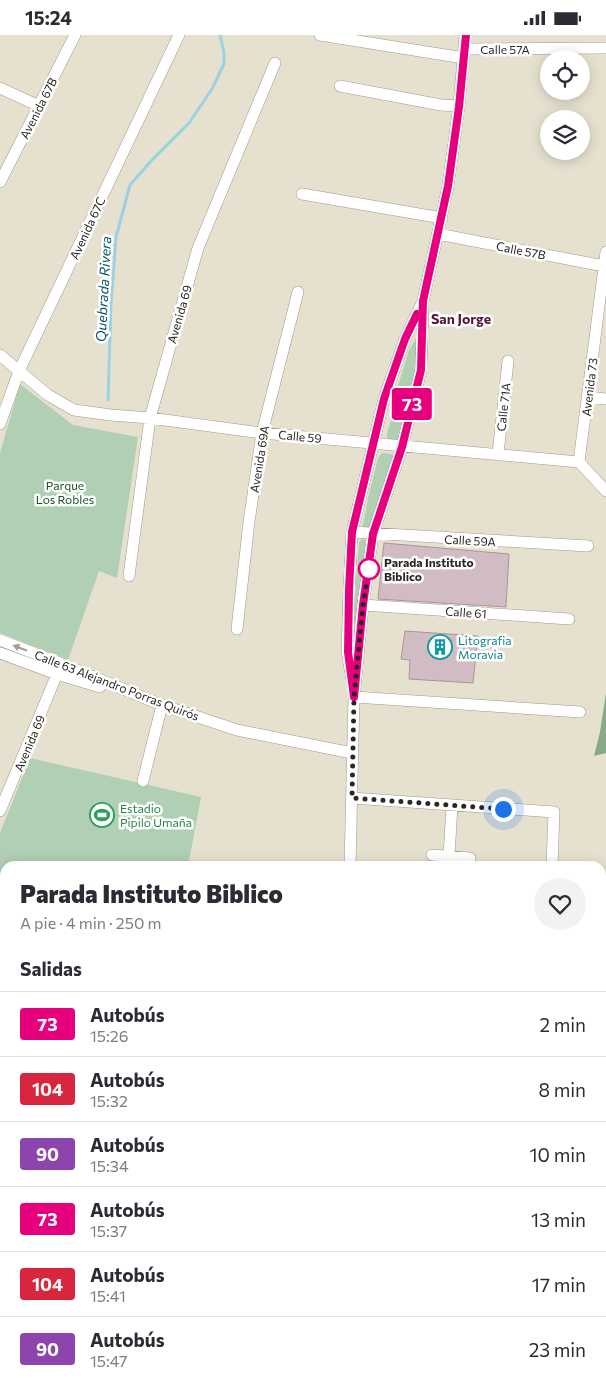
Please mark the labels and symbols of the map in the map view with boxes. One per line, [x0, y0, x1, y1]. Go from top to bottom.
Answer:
street label: Calle 57A [480, 42, 530, 56]
street label: Avenida 67B [17, 75, 60, 141]
street label: Avenida 67C [66, 195, 108, 261]
water label: Quebrada Rivera [92, 236, 114, 342]
street label: Calle 57B [495, 238, 547, 262]
street label: Avenida 69 [164, 283, 194, 345]
district label: San Jorge [431, 310, 491, 327]
street label: Avenida 73 [578, 357, 600, 417]
street label: Calle 71A [493, 382, 513, 432]
line badge: 73 [390, 388, 434, 420]
street label: Avenida 69A [247, 424, 271, 494]
street label: Calle 59 [278, 427, 322, 445]
park label: Parque Los Robles [36, 478, 94, 506]
street label: Calle 59A [444, 532, 496, 548]
place label: Parada Instituto Biblico [384, 555, 474, 583]
marker: Parada Instituto Biblico [358, 558, 380, 580]
street label: Calle 61 [445, 604, 487, 620]
place label: Litografia Moravia [458, 633, 512, 661]
building icon: Litografia Moravia [427, 634, 453, 660]
one-way arrow [12, 644, 27, 652]
street label: Calle 63 Alejandro Porras Quirós [33, 647, 201, 723]
street label: Avenida 69 [11, 713, 47, 773]
your location [491, 797, 516, 822]
place label: Estadio Pipilo Umaña [120, 801, 192, 829]
sports icon: Estadio Pipilo Umaña [89, 802, 115, 828]

